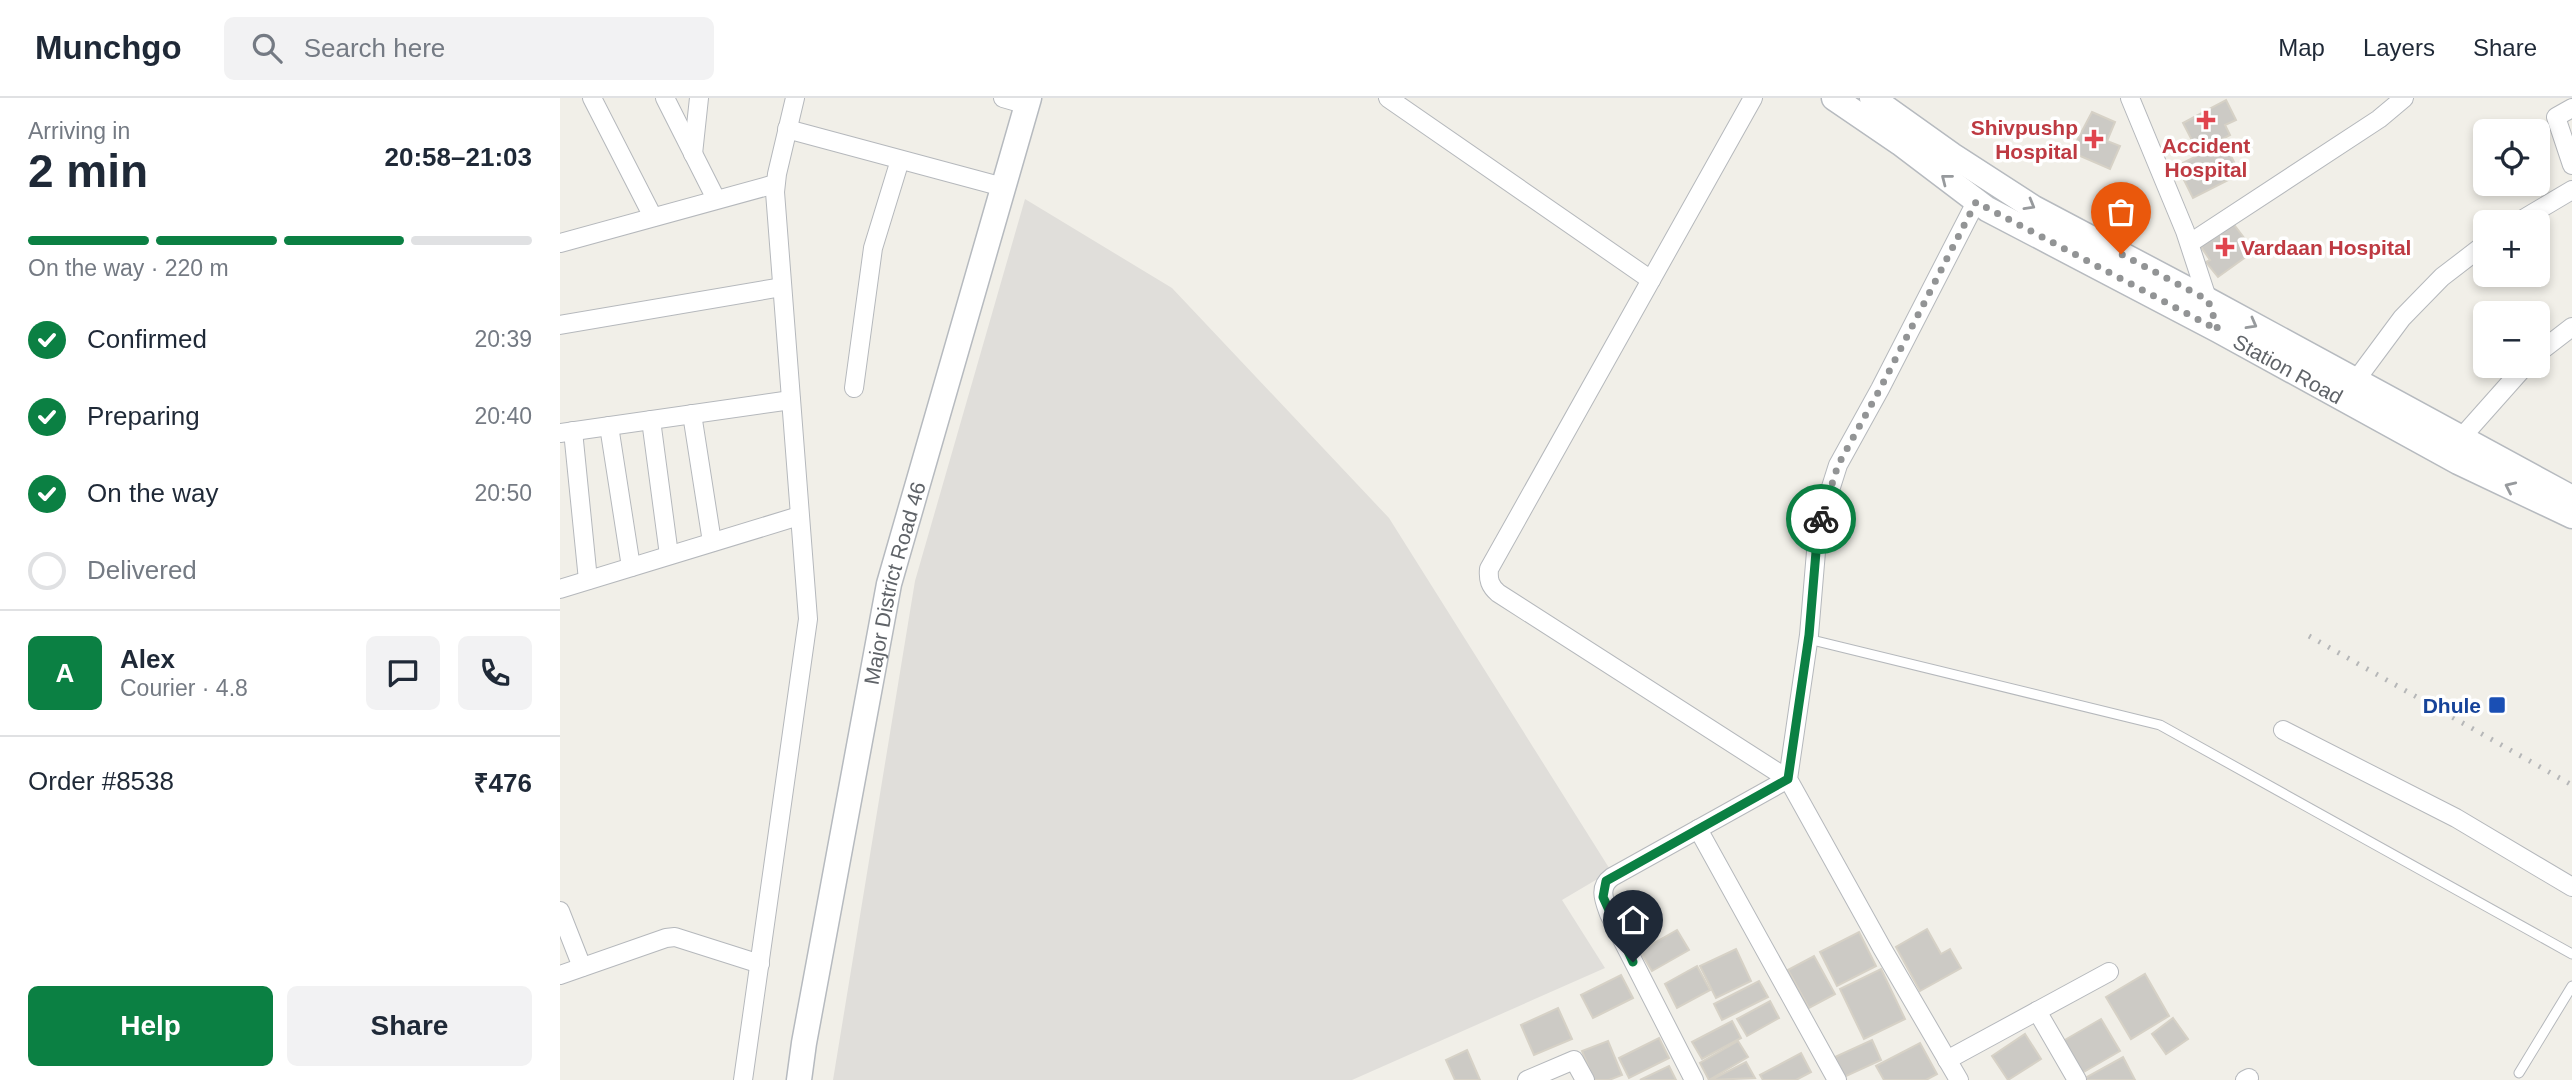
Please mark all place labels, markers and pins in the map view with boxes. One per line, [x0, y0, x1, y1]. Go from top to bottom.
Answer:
marker: Accident Hospital [2196, 110, 2216, 130]
place label: Shivpushp Hospital [1971, 116, 2078, 163]
marker: Shivpushp Hospital [2084, 129, 2104, 149]
place label: Accident Hospital [2162, 134, 2250, 181]
pin [2091, 182, 2151, 254]
place label: Vardaan Hospital [2241, 236, 2411, 259]
marker: Vardaan Hospital [2215, 237, 2235, 257]
place label: Dhule [2423, 694, 2481, 717]
marker: Dhule [2487, 695, 2507, 715]
pin [1603, 890, 1663, 962]

